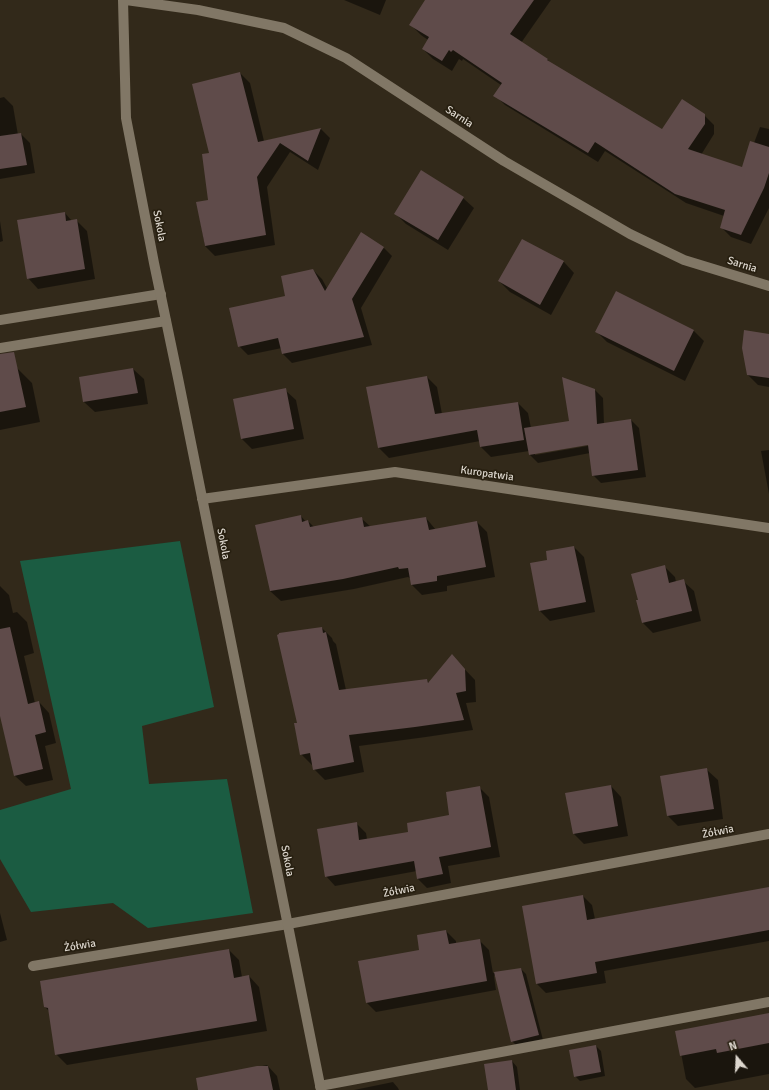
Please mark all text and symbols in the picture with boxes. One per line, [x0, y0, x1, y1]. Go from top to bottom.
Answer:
street label: Sarnia [443, 103, 475, 131]
street label: Sokola [149, 209, 169, 243]
street label: Sarnia [726, 254, 758, 276]
street label: Kuropatwia [459, 464, 515, 484]
street label: Sokola [213, 527, 233, 561]
street label: Żółwia [701, 822, 735, 842]
street label: Sokola [277, 844, 297, 878]
street label: Żółwia [382, 881, 416, 901]
street label: Żółwia [63, 937, 97, 955]
north arrow [717, 1038, 757, 1078]
text: N [727, 1039, 739, 1054]

